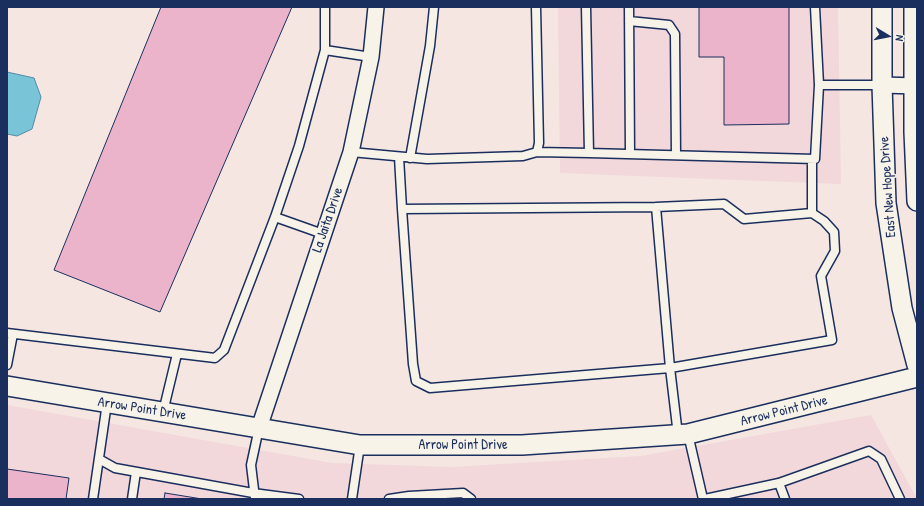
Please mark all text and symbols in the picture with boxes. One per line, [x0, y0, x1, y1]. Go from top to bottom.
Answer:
north arrow [868, 16, 908, 56]
text: N [892, 34, 907, 42]
street label: East New Hope Drive [876, 136, 900, 238]
street label: La Jaita Drive [309, 185, 347, 255]
street label: Arrow Point Drive [739, 392, 829, 430]
street label: Arrow Point Drive [97, 394, 187, 424]
street label: Arrow Point Drive [418, 437, 508, 453]

